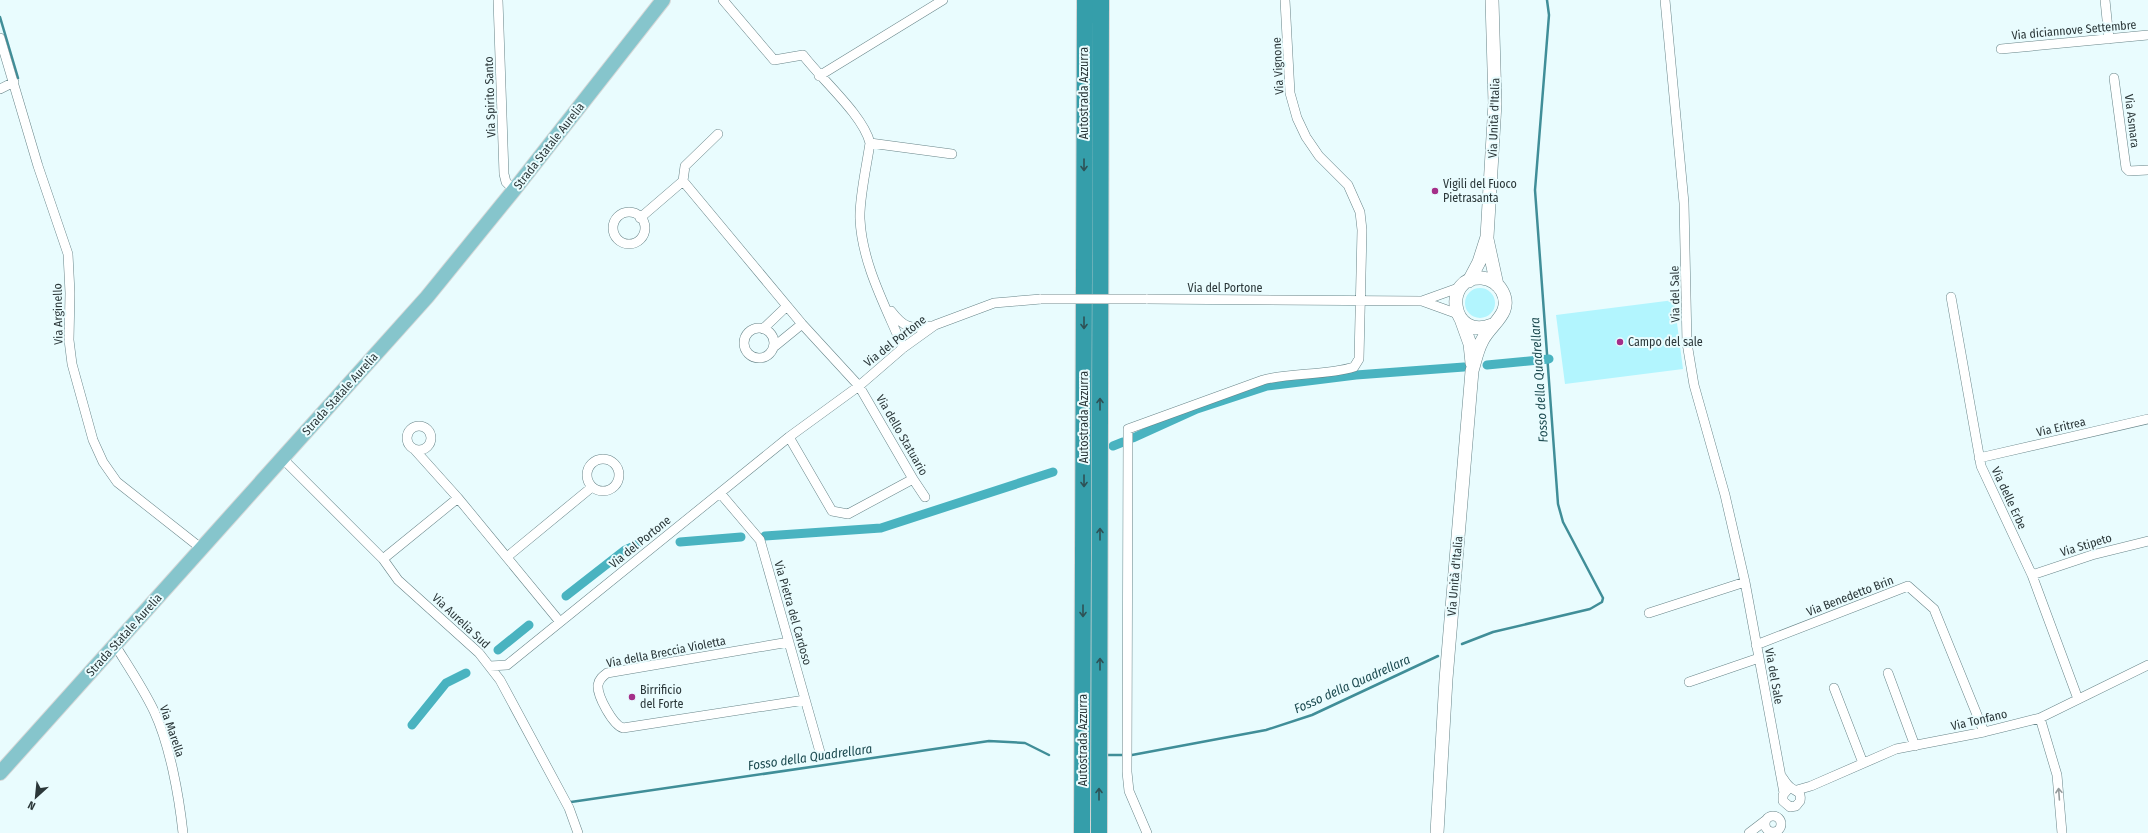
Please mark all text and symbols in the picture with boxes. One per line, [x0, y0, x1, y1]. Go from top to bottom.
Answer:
street label: Via diciannove Settembre [2011, 18, 2137, 42]
street label: Via Vignone [1270, 37, 1286, 95]
street label: Autostrada Azzurra [1077, 47, 1091, 139]
street label: Via Spirito Santo [482, 56, 498, 138]
street label: Via Unità d'Italia [1486, 77, 1502, 158]
street label: Via Asmara [2122, 93, 2142, 149]
street label: Strada Statale Aurelia [511, 100, 587, 192]
one-way arrow [1080, 158, 1088, 171]
place label: Vigili del Fuoco Pietrasanta [1443, 177, 1517, 205]
marker: Vigili del Fuoco Pietrasanta [1430, 186, 1440, 196]
street label: Via del Sale [1668, 265, 1682, 323]
street label: Via del Portone [1188, 281, 1263, 295]
street label: Via Arginello [50, 283, 66, 345]
street label: Via del Portone [861, 312, 929, 370]
one-way arrow [1080, 316, 1088, 329]
water label: Fosso della Quadrellara [1527, 317, 1551, 443]
place label: Campo del sale [1628, 335, 1703, 349]
marker: Campo del sale [1615, 337, 1625, 347]
street label: Strada Statale Aurelia [299, 350, 381, 438]
street label: Autostrada Azzurra [1077, 371, 1091, 463]
street label: Via dello Statuario [873, 392, 931, 478]
one-way arrow [1096, 398, 1104, 411]
street label: Via Eritrea [2035, 415, 2087, 439]
street label: Via delle Erbe [1988, 465, 2030, 531]
one-way arrow [1080, 474, 1088, 487]
street label: Via del Portone [606, 513, 674, 571]
one-way arrow [1096, 528, 1104, 541]
street label: Via Stipeto [2059, 531, 2113, 559]
street label: Via Unità d'Italia [1445, 535, 1465, 617]
street label: Via Pietra del Cardoso [771, 559, 815, 667]
street label: Via Benedetto Brin [1805, 573, 1895, 619]
street label: Strada Statale Aurelia [83, 591, 165, 679]
street label: Via Aurelia Sud [429, 591, 493, 651]
one-way arrow [1079, 604, 1087, 617]
street label: Via della Breccia Violetta [605, 634, 727, 670]
street label: Via del Sale [1762, 647, 1786, 705]
water label: Fosso della Quadrellara [1292, 652, 1413, 716]
one-way arrow [1096, 658, 1104, 671]
place label: Birrificio del Forte [640, 683, 683, 711]
marker: Birrificio del Forte [627, 692, 637, 702]
street label: Autostrada Azzurra [1076, 694, 1090, 786]
street label: Via Marella [157, 703, 187, 759]
street label: Via Tonfano [1950, 707, 2008, 733]
water label: Fosso della Quadrellara [747, 741, 873, 773]
north arrow [16, 777, 56, 817]
one-way arrow [1095, 788, 1103, 801]
one-way arrow [2055, 788, 2062, 801]
text: N [26, 798, 38, 813]

